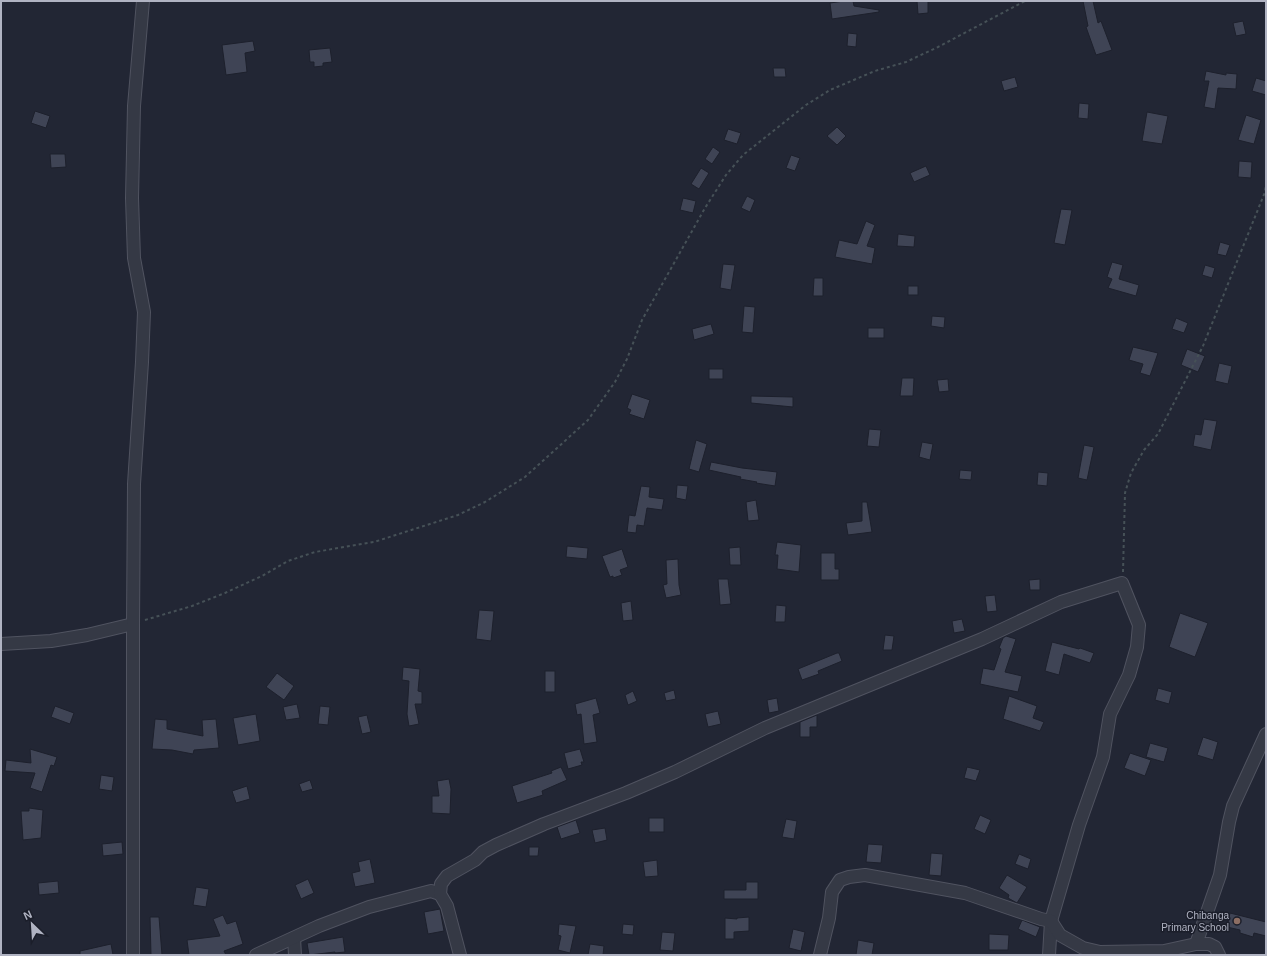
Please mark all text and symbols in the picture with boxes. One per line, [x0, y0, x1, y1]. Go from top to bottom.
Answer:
north arrow [12, 904, 52, 944]
text: N [22, 908, 34, 922]
place label: Chibanga Primary School [1161, 910, 1229, 933]
marker: Chibanga Primary School [1232, 916, 1242, 926]

